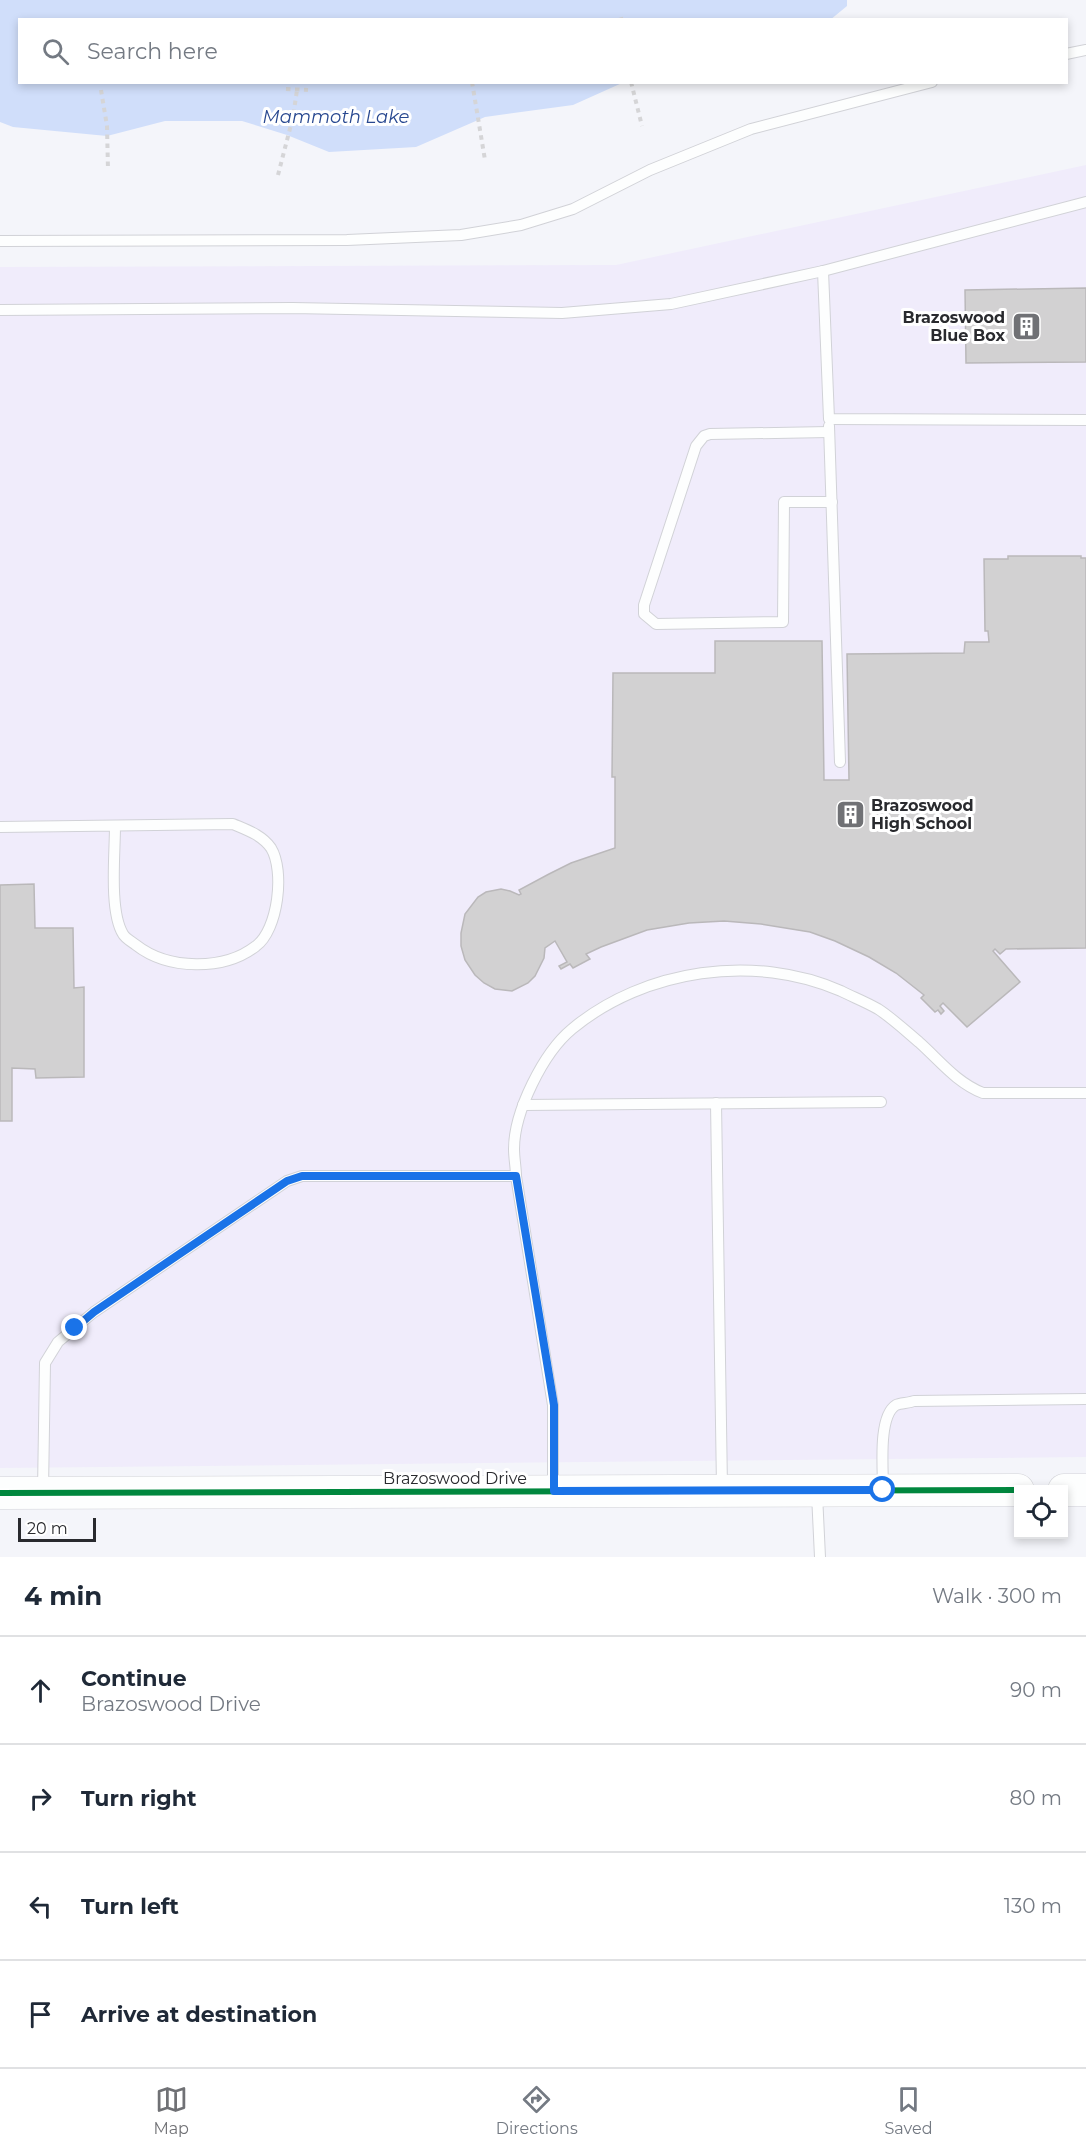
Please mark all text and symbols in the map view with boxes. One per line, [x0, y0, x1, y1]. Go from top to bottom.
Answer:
search box [18, 18, 1068, 84]
icon: search [39, 35, 72, 68]
text: Search here [87, 38, 218, 65]
water label: Mammoth Lake [263, 106, 410, 128]
place label: Brazoswood Blue Box [902, 308, 1005, 345]
building icon: Brazoswood Blue Box [1010, 310, 1042, 342]
place label: Brazoswood High School [871, 796, 974, 833]
building icon: Brazoswood High School [834, 798, 866, 830]
route end [61, 1314, 87, 1340]
street label: Brazoswood Drive [383, 1469, 527, 1488]
route start [869, 1476, 895, 1502]
map controls [1014, 1485, 1068, 1539]
button: locate [1014, 1485, 1068, 1539]
scale bar [18, 1515, 96, 1542]
text: 20 m [27, 1519, 68, 1538]
text: 4 min [24, 1580, 102, 1612]
text: Walk · 300 m [932, 1584, 1062, 1608]
text: Continue [81, 1665, 187, 1692]
icon: ahead [24, 1674, 57, 1707]
text: 90 m [1010, 1678, 1062, 1702]
text: Brazoswood Drive [81, 1692, 261, 1716]
icon: right [24, 1782, 57, 1815]
text: Turn right [81, 1785, 196, 1812]
text: 80 m [1010, 1786, 1062, 1810]
icon: left [24, 1890, 57, 1923]
text: Turn left [81, 1893, 179, 1920]
text: 130 m [1004, 1894, 1062, 1918]
icon: arrive [24, 1998, 57, 2031]
text: Arrive at destination [81, 2001, 317, 2028]
tab: Map [153, 2083, 189, 2138]
tab: Directions [496, 2083, 578, 2138]
tab: Saved [885, 2083, 933, 2138]

